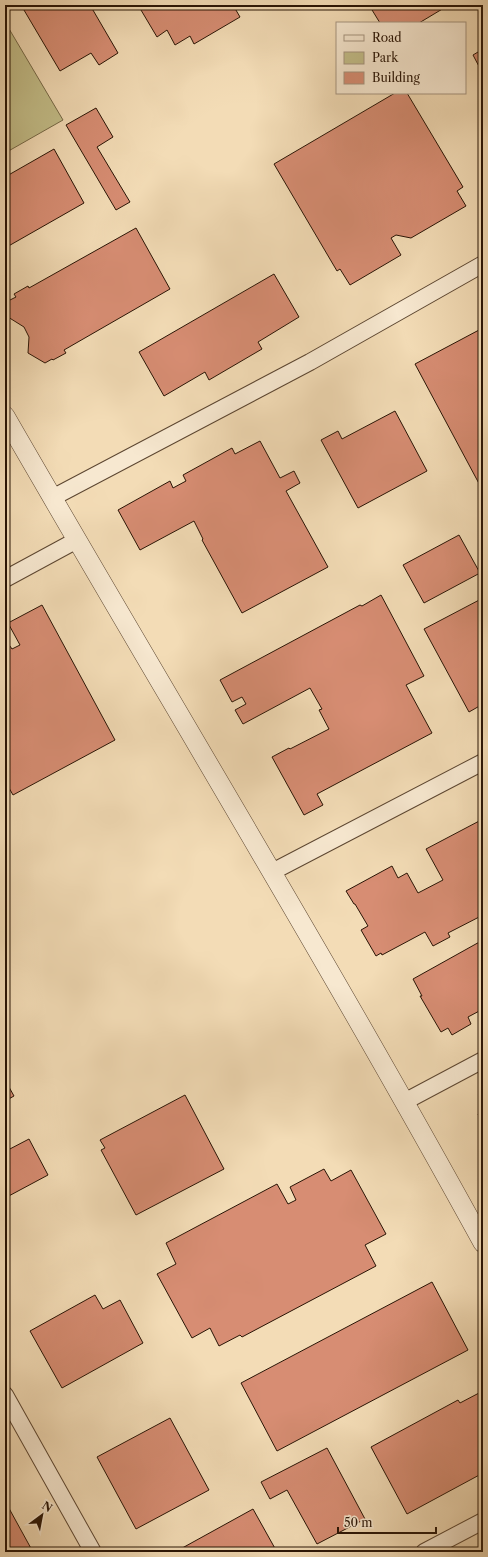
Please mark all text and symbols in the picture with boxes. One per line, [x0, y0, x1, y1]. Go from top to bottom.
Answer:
legend [336, 22, 466, 94]
text: Road [372, 30, 402, 45]
text: Park [372, 50, 399, 65]
text: Building [372, 70, 420, 85]
north arrow [22, 1495, 62, 1535]
text: N [40, 1498, 55, 1515]
scale bar [338, 1509, 436, 1535]
text: 50 m [344, 1515, 373, 1530]

